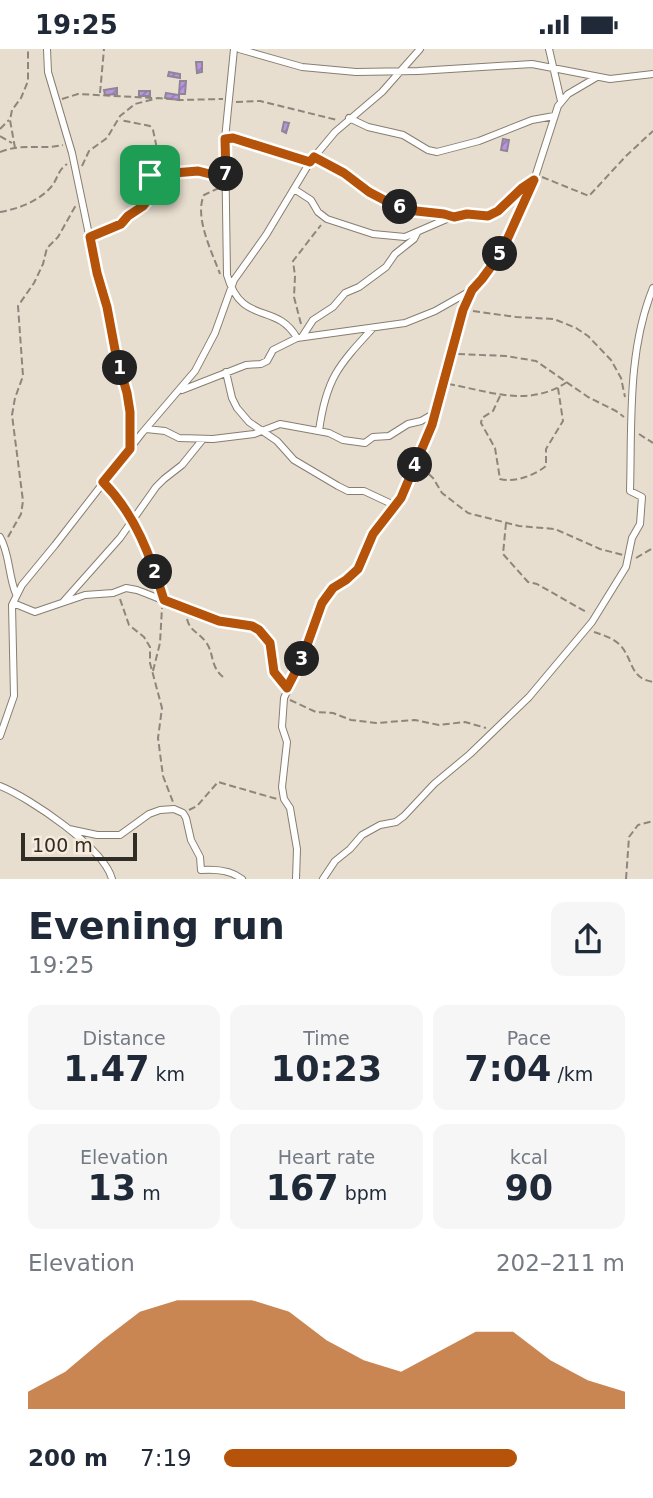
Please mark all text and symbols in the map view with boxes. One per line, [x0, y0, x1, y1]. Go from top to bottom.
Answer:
text: 19:25 [35, 10, 118, 40]
pin [120, 145, 180, 205]
icon: arrive [131, 156, 169, 194]
pin: 7 [208, 157, 244, 191]
text: 7 [219, 162, 232, 184]
pin: 6 [382, 189, 418, 225]
text: 6 [393, 195, 406, 217]
pin: 5 [482, 237, 518, 271]
text: 5 [493, 242, 506, 264]
pin: 1 [102, 351, 138, 385]
text: 1 [113, 356, 126, 378]
pin: 4 [398, 447, 432, 483]
text: 4 [408, 453, 421, 475]
pin: 2 [138, 554, 172, 589]
text: 2 [148, 560, 161, 582]
pin: 3 [284, 641, 320, 677]
text: 3 [295, 647, 308, 669]
scale bar [21, 829, 136, 861]
text: 100 m [32, 834, 93, 856]
button: share [551, 902, 625, 976]
text: Evening run [28, 904, 285, 948]
text: 19:25 [28, 952, 94, 978]
text: Distance [83, 1027, 166, 1049]
text: Time [303, 1027, 350, 1049]
text: Pace [507, 1027, 551, 1049]
text: 1.47 [63, 1049, 150, 1089]
text: 10:23 [271, 1049, 382, 1089]
text: 7:04 [464, 1049, 551, 1089]
text: km [150, 1063, 185, 1085]
text: /km [551, 1063, 593, 1085]
text: Elevation [80, 1146, 168, 1168]
text: Heart rate [278, 1146, 375, 1168]
text: kcal [510, 1146, 548, 1168]
text: 13 [88, 1168, 136, 1208]
text: 167 [266, 1168, 339, 1208]
text: 90 [504, 1168, 553, 1208]
text: m [136, 1182, 161, 1204]
text: bpm [339, 1182, 387, 1204]
text: Elevation [28, 1250, 135, 1276]
text: 202–211 m [496, 1250, 625, 1276]
text: 200 m [28, 1445, 108, 1471]
text: 7:19 [140, 1445, 192, 1471]

